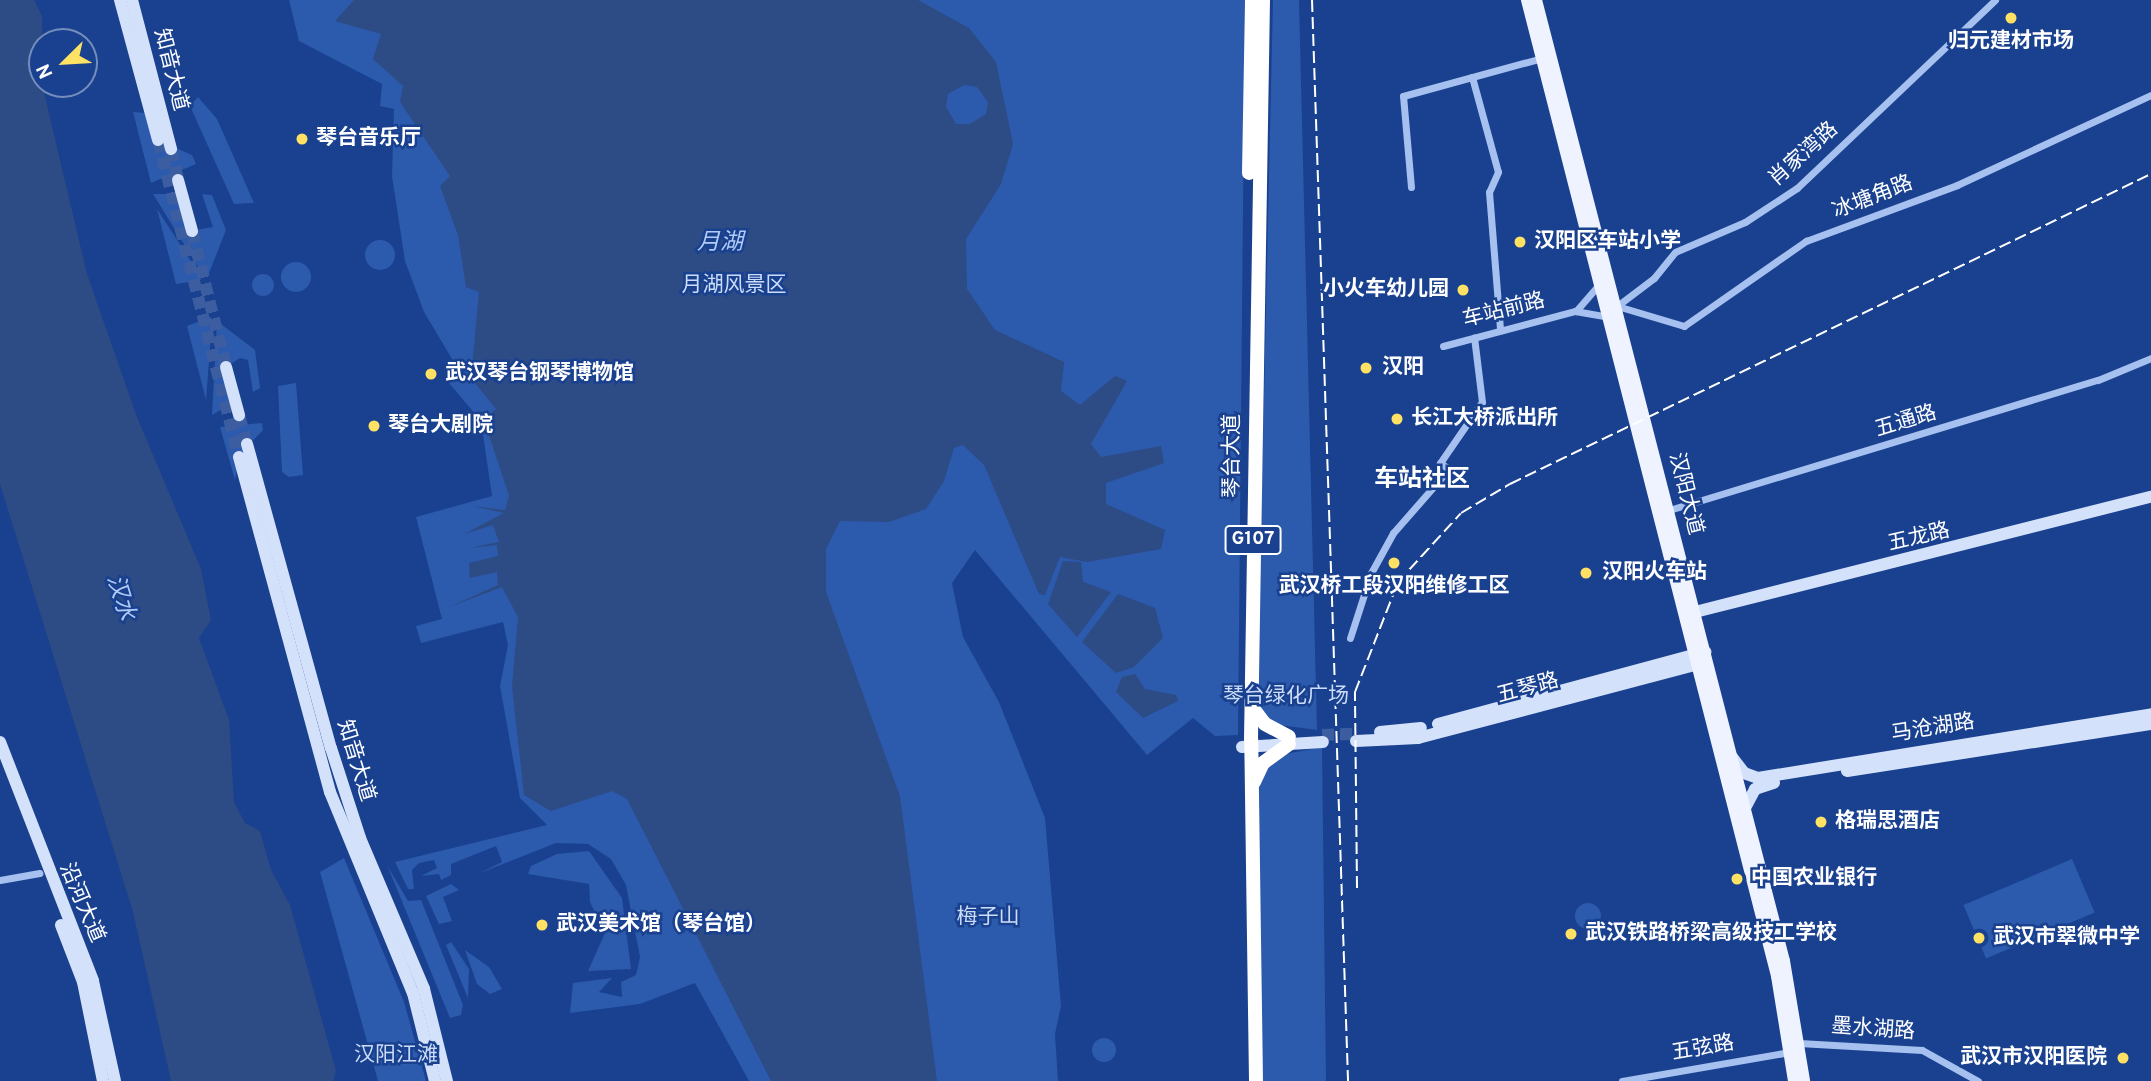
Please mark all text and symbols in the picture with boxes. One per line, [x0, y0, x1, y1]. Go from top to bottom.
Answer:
marker: 归元建材市场 [2003, 10, 2019, 26]
street label: 知音大道 [148, 26, 192, 114]
north arrow [28, 28, 98, 98]
place label: 归元建材市场 [1948, 29, 2074, 55]
text: N [32, 60, 59, 82]
street label: 肖家湾路 [1764, 118, 1844, 192]
place label: 琴台音乐厅 [316, 126, 421, 152]
marker: 琴台音乐厅 [294, 131, 310, 147]
street label: 冰塘角路 [1829, 171, 1917, 225]
place label: 汉阳区车站小学 [1534, 229, 1681, 255]
water label: 月湖 [697, 230, 743, 258]
marker: 汉阳区车站小学 [1512, 234, 1528, 250]
park label: 月湖风景区 [682, 273, 786, 299]
place label: 小火车幼儿园 [1323, 277, 1449, 303]
marker: 小火车幼儿园 [1455, 282, 1471, 298]
street label: 车站前路 [1460, 289, 1548, 333]
place label: 汉阳 [1382, 355, 1424, 381]
marker: 汉阳 [1356, 358, 1376, 378]
place label: 武汉琴台钢琴博物馆 [445, 361, 634, 387]
marker: 武汉琴台钢琴博物馆 [423, 366, 439, 382]
street label: 五通路 [1872, 401, 1940, 443]
place label: 长江大桥派出所 [1411, 406, 1558, 432]
marker: 长江大桥派出所 [1389, 411, 1405, 427]
place label: 琴台大剧院 [388, 413, 493, 439]
street label: 琴台大道 [1220, 414, 1246, 498]
marker: 琴台大剧院 [366, 418, 382, 434]
street label: 汉阳大道 [1663, 450, 1707, 538]
district label: 车站社区 [1374, 467, 1470, 495]
street label: 五龙路 [1885, 519, 1953, 557]
road number: G107 [1223, 524, 1283, 555]
marker: 武汉桥工段汉阳维修工区 [1386, 555, 1402, 571]
place label: 汉阳火车站 [1602, 560, 1707, 586]
marker: 汉阳火车站 [1576, 563, 1596, 583]
water label: 汉水 [99, 572, 139, 624]
place label: 武汉桥工段汉阳维修工区 [1279, 574, 1509, 600]
street label: 五琴路 [1494, 669, 1562, 709]
park label: 琴台绿化广场 [1223, 684, 1349, 710]
street label: 马沧湖路 [1890, 710, 1976, 748]
street label: 知音大道 [331, 717, 379, 805]
place label: 格瑞思酒店 [1835, 809, 1940, 835]
marker: 格瑞思酒店 [1813, 814, 1829, 830]
street label: 沿河大道 [53, 859, 109, 947]
place label: 中国农业银行 [1751, 866, 1877, 892]
marker: 中国农业银行 [1729, 871, 1745, 887]
park label: 梅子山 [957, 905, 1019, 931]
place label: 武汉美术馆（琴台馆） [556, 912, 766, 938]
marker: 武汉美术馆（琴台馆） [534, 917, 550, 933]
place label: 武汉铁路桥梁高级技工学校 [1585, 921, 1837, 947]
place label: 武汉市翠微中学 [1993, 925, 2140, 951]
marker: 武汉铁路桥梁高级技工学校 [1563, 926, 1579, 942]
marker: 武汉市翠微中学 [1971, 930, 1987, 946]
street label: 墨水湖路 [1830, 1015, 1916, 1045]
street label: 五弦路 [1670, 1031, 1736, 1067]
park label: 汉阳江滩 [354, 1043, 438, 1069]
place label: 武汉市汉阳医院 [1960, 1045, 2107, 1071]
marker: 武汉市汉阳医院 [2113, 1048, 2133, 1068]

